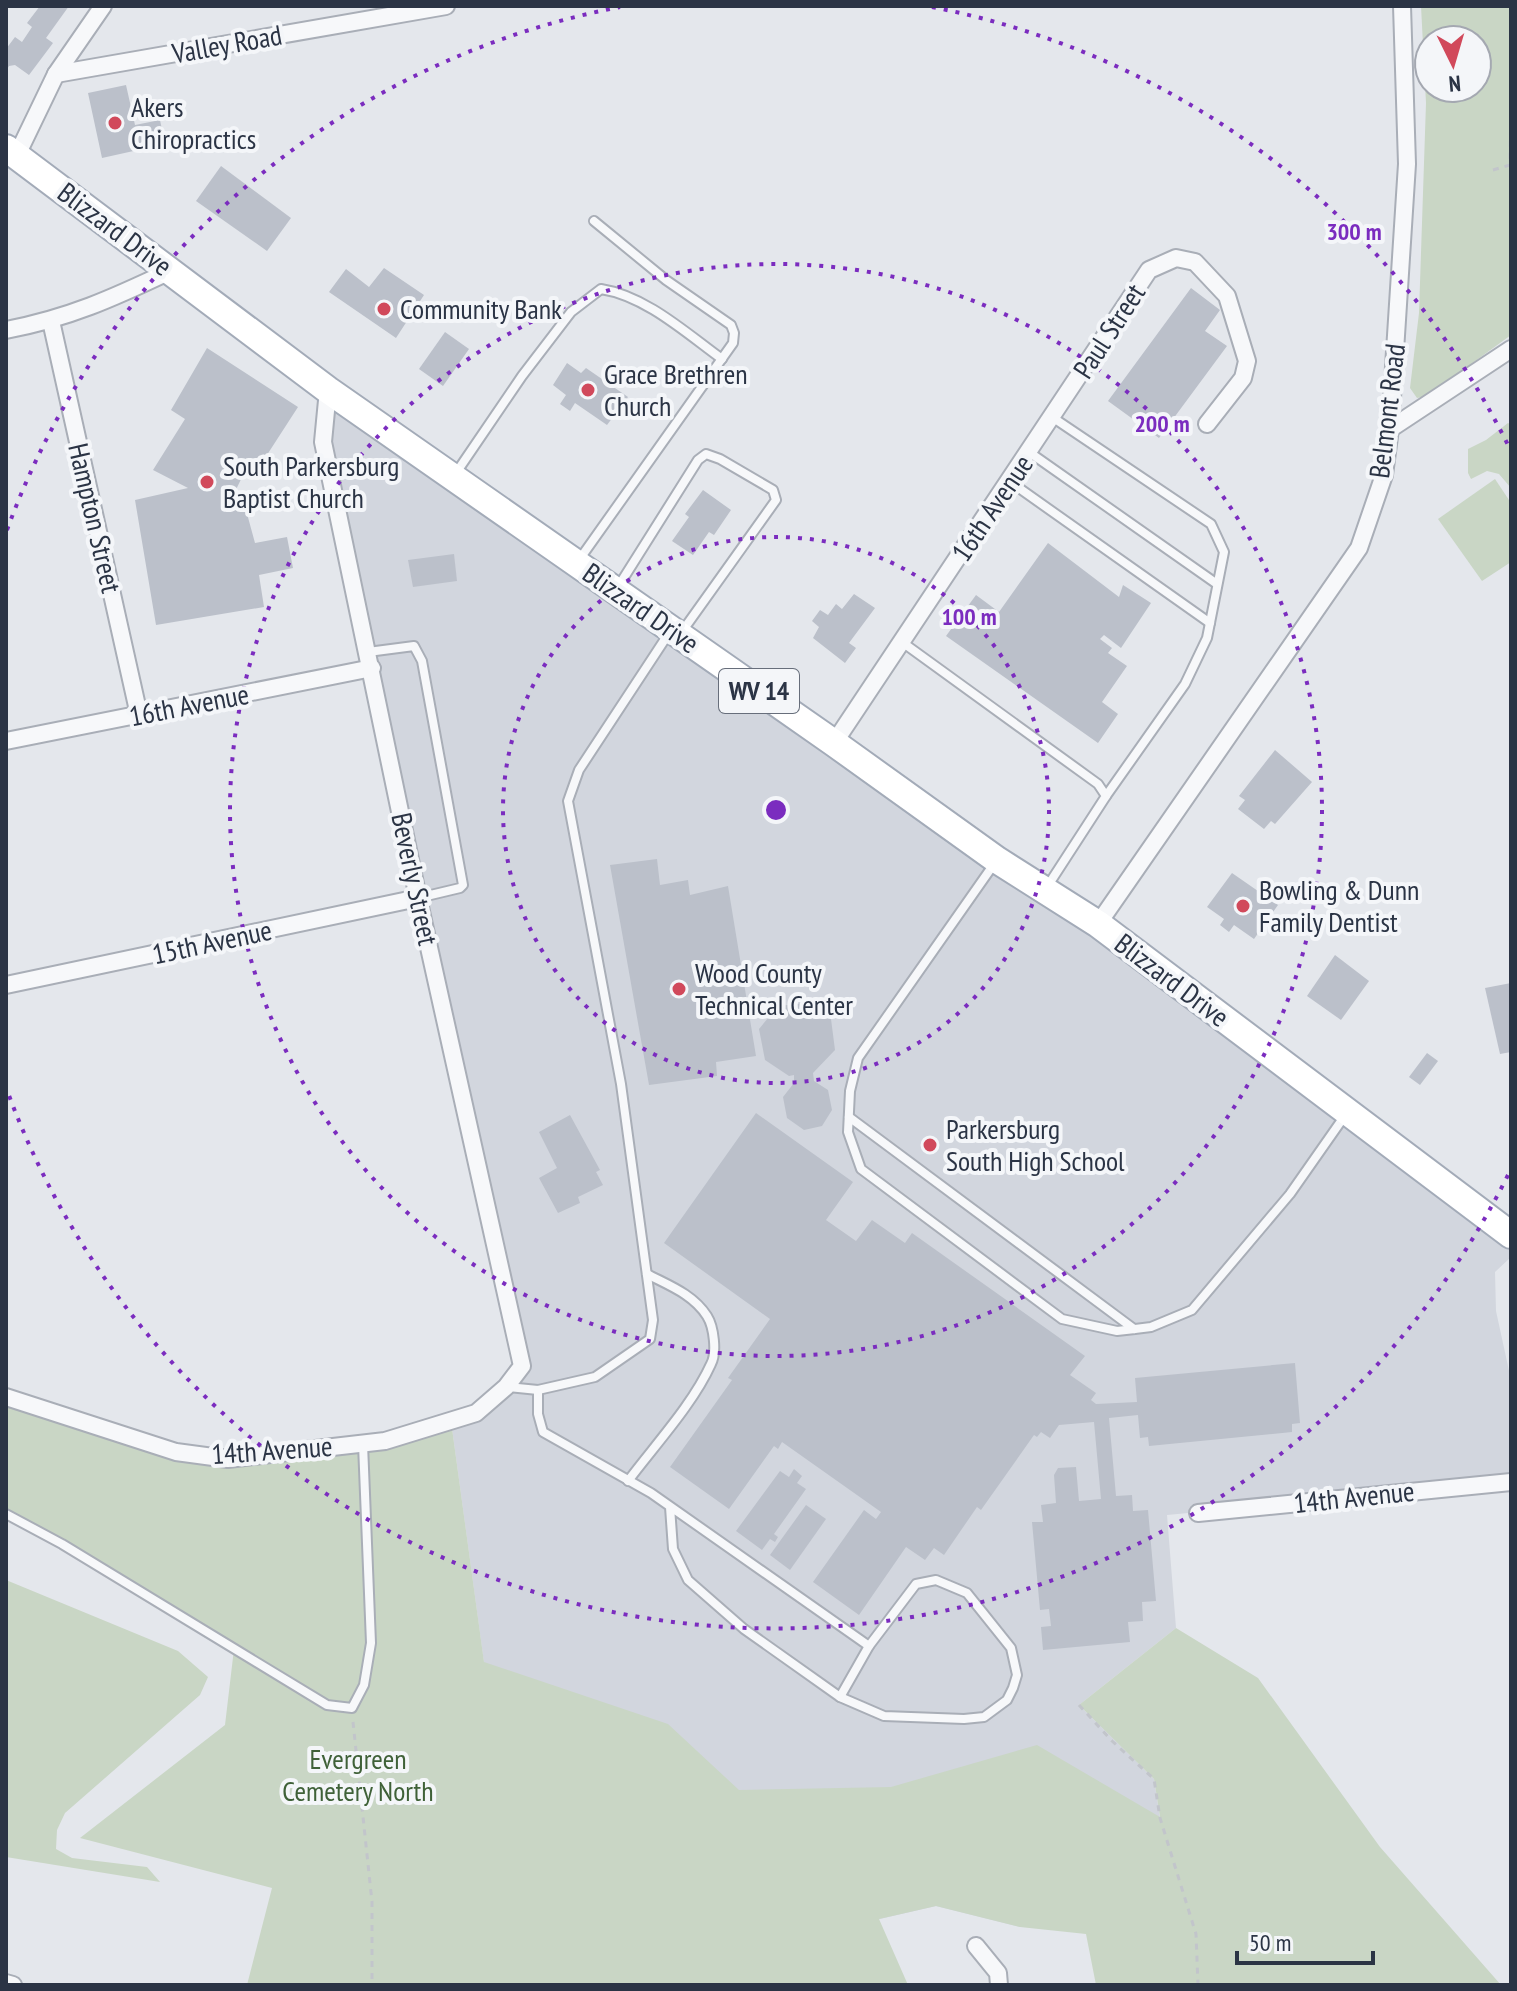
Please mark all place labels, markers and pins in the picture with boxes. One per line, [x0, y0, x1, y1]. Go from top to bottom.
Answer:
place label: Akers Chiropractics [131, 88, 256, 157]
marker: Akers Chiropractics [106, 114, 124, 132]
place label: Community Bank [400, 290, 562, 327]
marker: Community Bank [375, 300, 393, 318]
place label: Grace Brethren Church [604, 355, 748, 424]
marker: Grace Brethren Church [579, 381, 597, 399]
place label: South Parkersburg Baptist Church [223, 447, 399, 516]
marker: South Parkersburg Baptist Church [198, 473, 216, 491]
centre of rings [762, 796, 790, 824]
place label: Bowling & Dunn Family Dentist [1259, 871, 1419, 940]
marker: Bowling & Dunn Family Dentist [1234, 897, 1252, 915]
place label: Wood County Technical Center [695, 954, 853, 1023]
marker: Wood County Technical Center [670, 980, 688, 998]
place label: Parkersburg South High School [946, 1110, 1125, 1179]
marker: Parkersburg South High School [921, 1136, 939, 1154]

